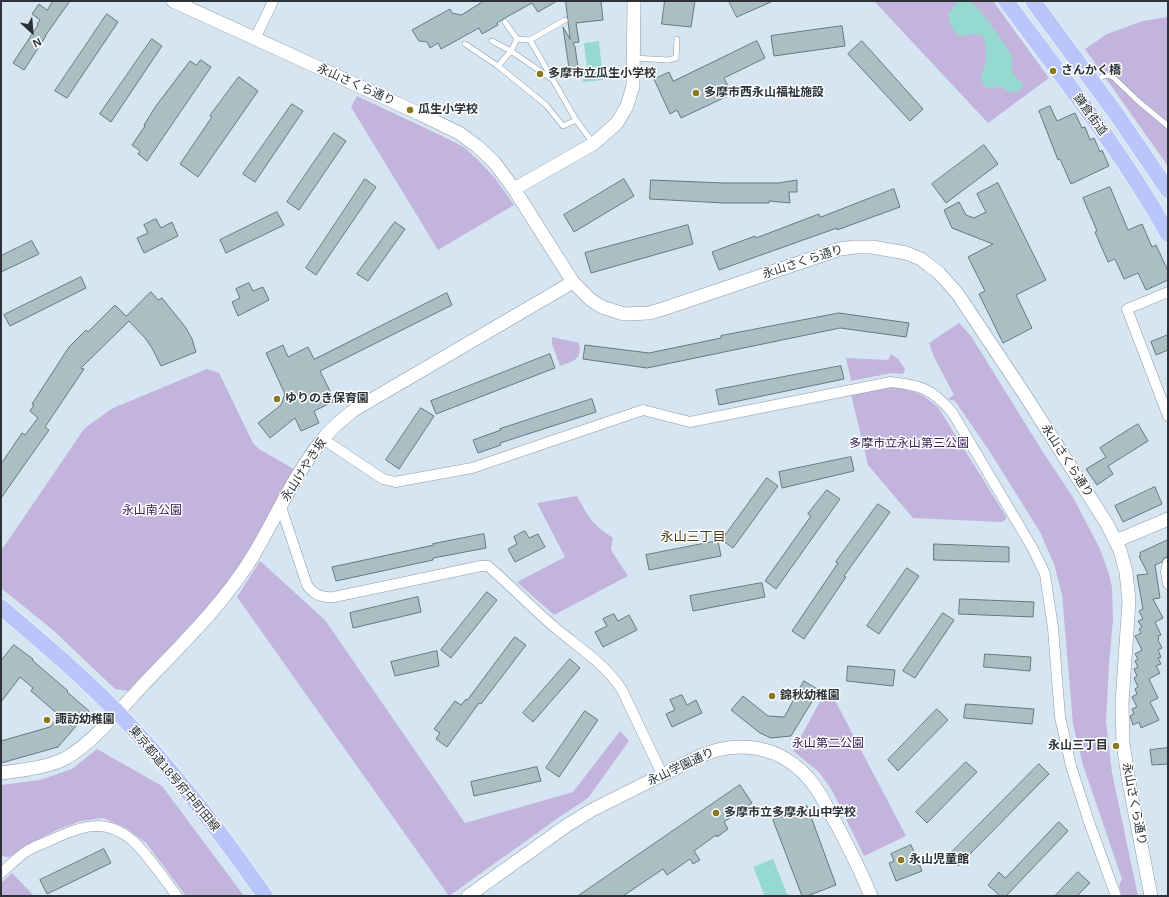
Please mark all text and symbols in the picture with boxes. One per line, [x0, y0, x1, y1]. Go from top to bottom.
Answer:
north arrow [12, 12, 52, 52]
text: N [31, 36, 43, 50]
street label: 永山さくら通り [315, 61, 397, 109]
place label: さんかく橋 [1061, 64, 1121, 78]
marker: さんかく橋 [1048, 66, 1058, 76]
place label: 多摩市立瓜生小学校 [548, 67, 656, 81]
marker: 多摩市立瓜生小学校 [535, 69, 545, 79]
place label: 多摩市西永山福祉施設 [704, 86, 824, 100]
marker: 多摩市西永山福祉施設 [691, 88, 701, 98]
street label: 鎌倉街道 [1070, 91, 1110, 139]
place label: 瓜生小学校 [418, 103, 478, 117]
marker: 瓜生小学校 [405, 105, 415, 115]
street label: 永山さくら通り [761, 242, 845, 282]
place label: ゆりのき保育園 [285, 392, 369, 406]
marker: ゆりのき保育園 [272, 394, 282, 404]
street label: 永山さくら通り [1038, 422, 1096, 500]
street label: 永山けやき坂 [278, 436, 330, 504]
park label: 多摩市立永山第三公園 [849, 437, 969, 451]
park label: 永山南公園 [122, 504, 182, 518]
district label: 永山三丁目 [661, 529, 725, 545]
place label: 錦秋幼稚園 [780, 689, 840, 703]
marker: 錦秋幼稚園 [767, 691, 777, 701]
place label: 諏訪幼稚園 [55, 713, 115, 727]
marker: 諏訪幼稚園 [42, 715, 52, 725]
street label: 東京都道18号府中町田線 [126, 723, 222, 835]
park label: 永山第二公園 [792, 737, 864, 751]
place label: 永山三丁目 [1048, 739, 1108, 753]
marker: 永山三丁目 [1111, 741, 1121, 751]
street label: 永山学園通り [645, 745, 717, 789]
street label: 永山さくら通り [1119, 761, 1149, 847]
place label: 多摩市立多摩永山中学校 [724, 806, 856, 820]
marker: 多摩市立多摩永山中学校 [711, 808, 721, 818]
place label: 永山児童館 [909, 853, 969, 867]
marker: 永山児童館 [896, 855, 906, 865]

